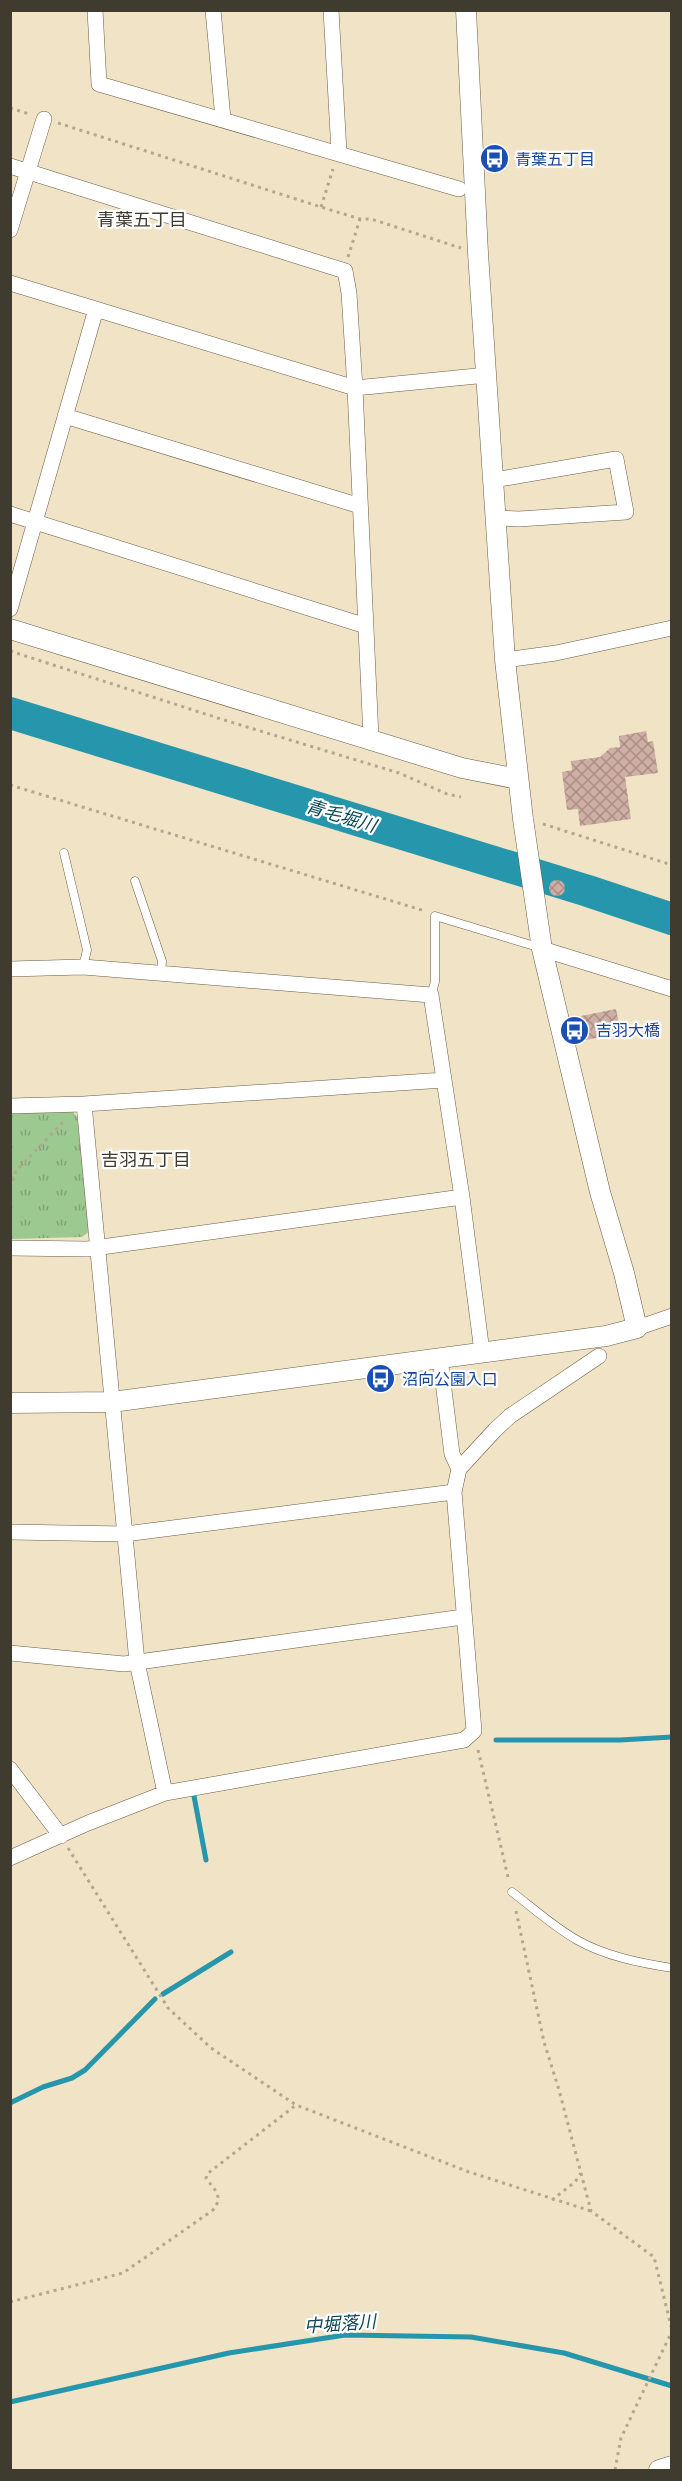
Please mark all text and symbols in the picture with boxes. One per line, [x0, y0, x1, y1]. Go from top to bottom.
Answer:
bus stop icon: 青葉五丁目 [478, 143, 510, 175]
place label: 青葉五丁目 [515, 151, 595, 168]
district label: 青葉五丁目 [97, 210, 187, 230]
water label: 青毛堀川 [304, 796, 380, 837]
bus stop icon: 吉羽大橋 [559, 1014, 591, 1046]
place label: 吉羽大橋 [596, 1022, 660, 1039]
district label: 吉羽五丁目 [101, 1150, 191, 1170]
bus stop icon: 沼向公園入口 [365, 1363, 397, 1395]
place label: 沼向公園入口 [402, 1371, 498, 1388]
water label: 中堀落川 [303, 2311, 379, 2336]

